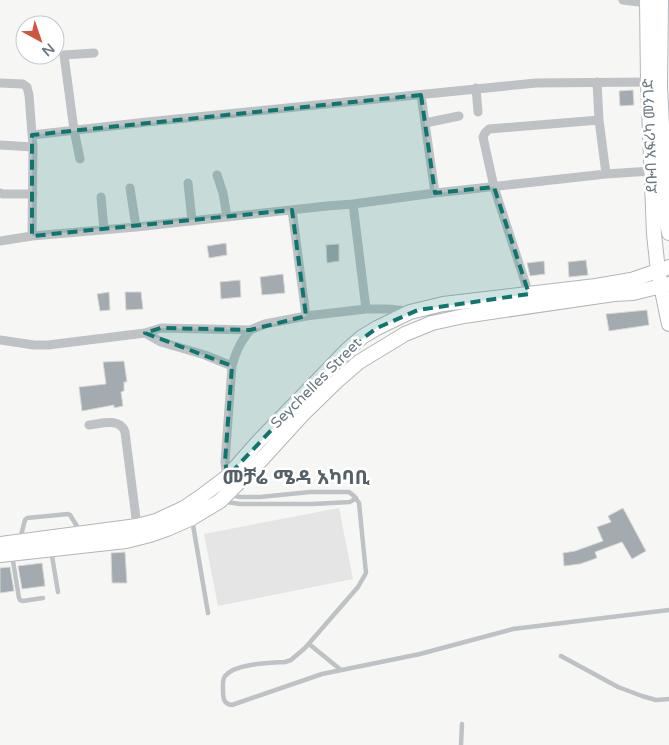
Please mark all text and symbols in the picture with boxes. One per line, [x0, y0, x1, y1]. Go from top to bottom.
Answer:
north arrow [15, 15, 65, 65]
text: N [38, 39, 58, 60]
street label: ደቡብ አፍሪካ መንገድ [639, 78, 661, 194]
street label: Seychelles Street [267, 334, 365, 432]
district label: መቻሬ ሜዳ አካባቢ [222, 466, 370, 490]

